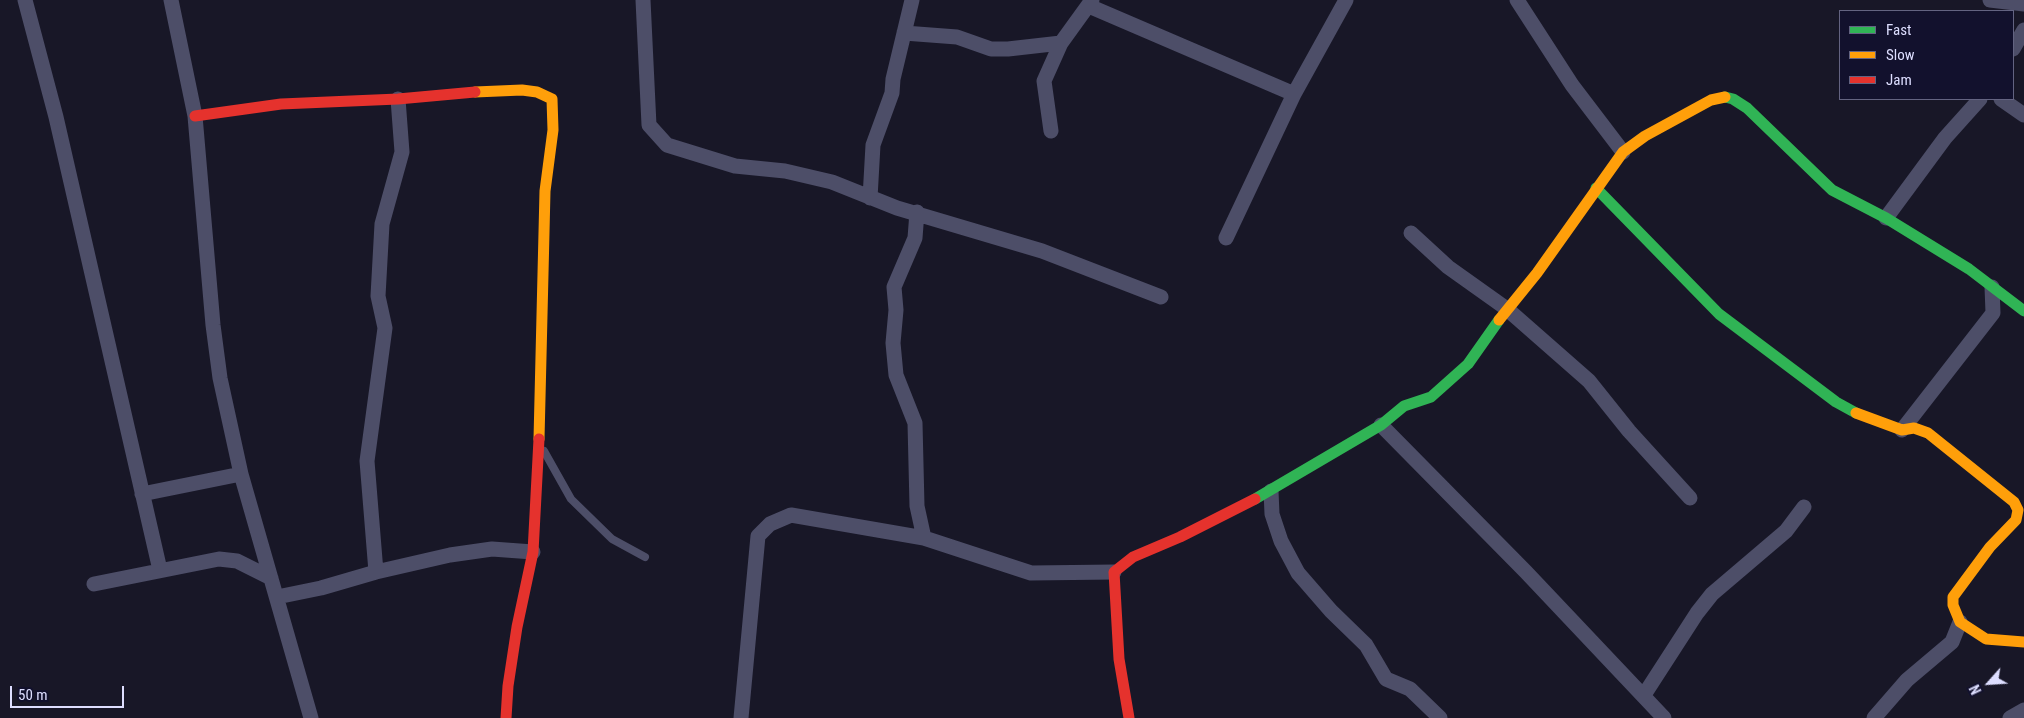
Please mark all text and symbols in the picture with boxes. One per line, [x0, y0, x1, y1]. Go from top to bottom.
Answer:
legend [1839, 10, 2014, 100]
text: Fast [1886, 21, 1911, 39]
text: Slow [1886, 46, 1915, 64]
text: Jam [1886, 71, 1912, 89]
north arrow [1964, 658, 2014, 708]
scale bar [12, 676, 126, 708]
text: N [1966, 682, 1985, 697]
text: 50 m [18, 686, 48, 704]

